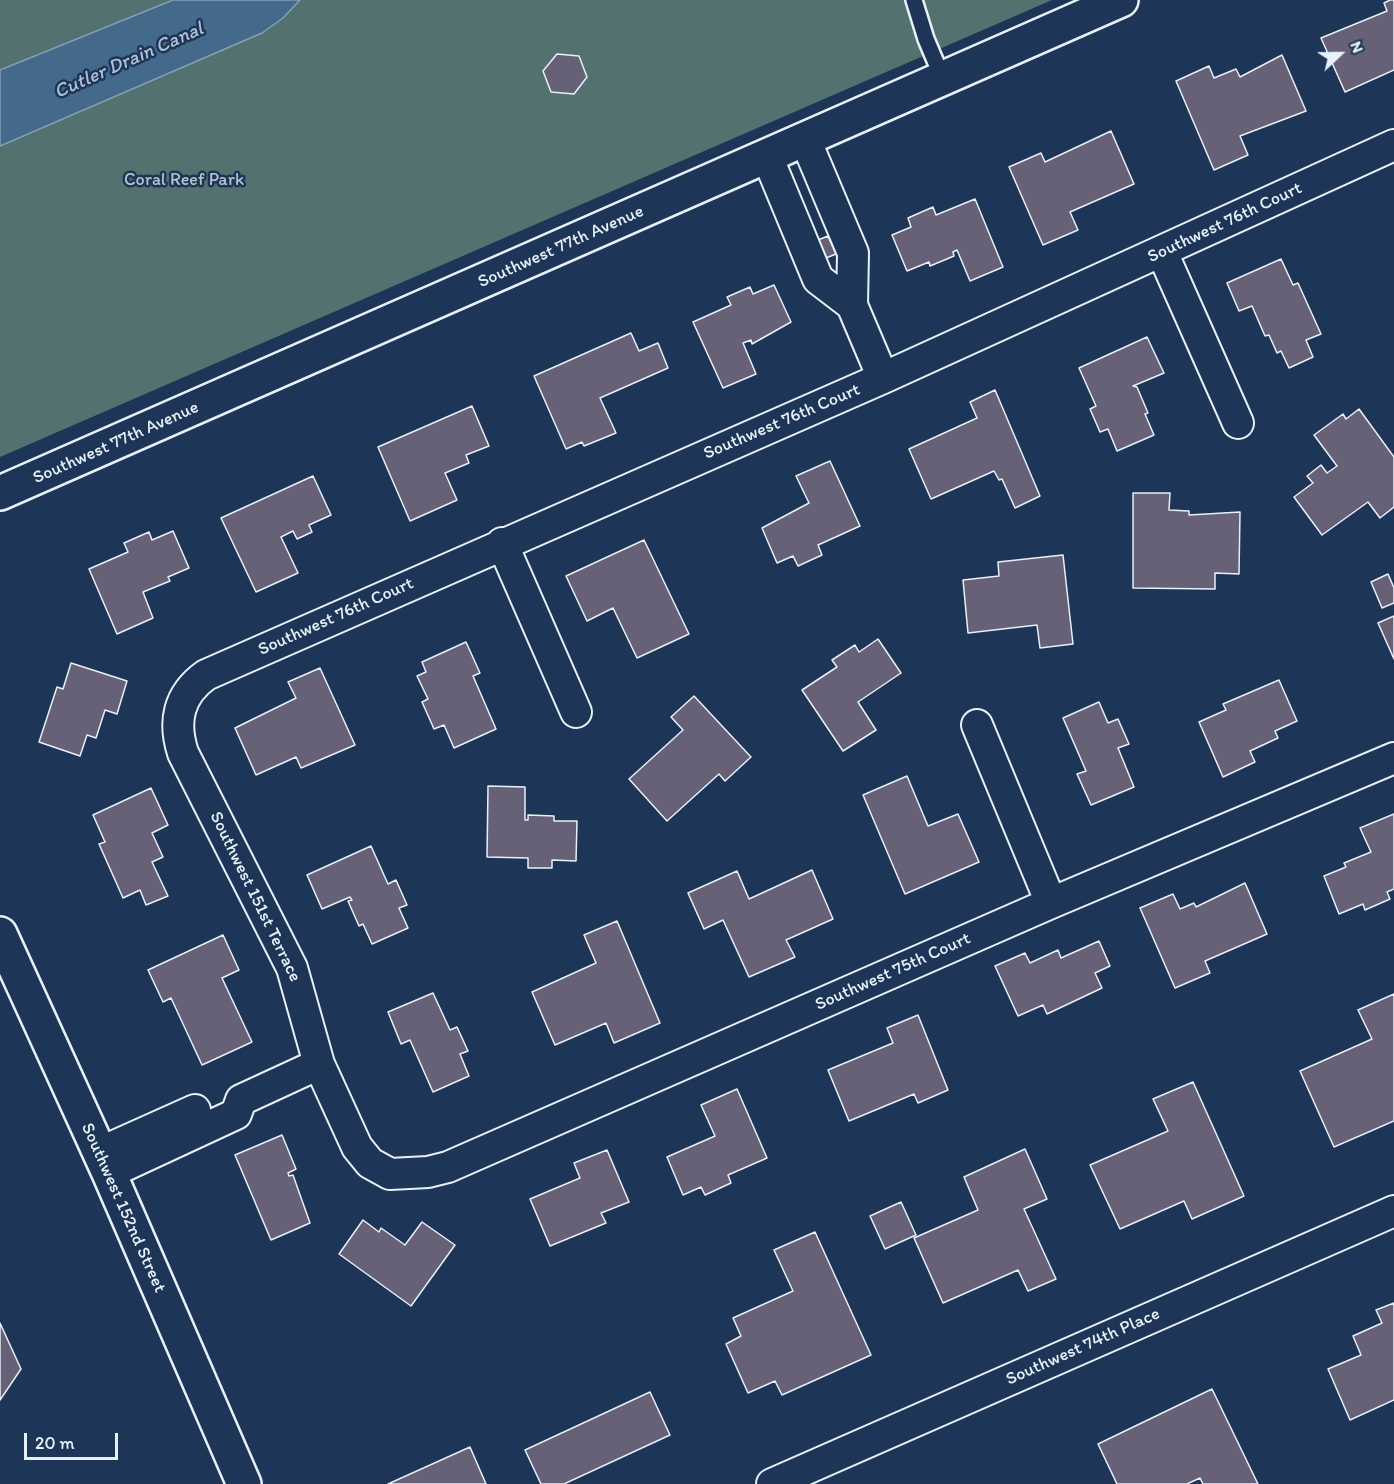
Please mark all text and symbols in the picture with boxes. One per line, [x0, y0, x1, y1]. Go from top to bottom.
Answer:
water label: Cutler Drain Canal [51, 17, 207, 105]
north arrow [1310, 24, 1370, 84]
text: N [1346, 38, 1368, 56]
park label: Coral Reef Park [124, 169, 244, 191]
street label: Southwest 76th Court [1144, 178, 1306, 268]
street label: Southwest 77th Avenue [475, 201, 647, 293]
street label: Southwest 76th Court [701, 379, 863, 465]
street label: Southwest 77th Avenue [30, 397, 202, 489]
street label: Southwest 76th Court [255, 573, 417, 661]
street label: Southwest 151st Terrace [204, 808, 306, 986]
street label: Southwest 75th Court [812, 928, 974, 1016]
street label: Southwest 152nd Street [76, 1120, 170, 1296]
street label: Southwest 74th Place [1003, 1303, 1163, 1391]
scale bar [27, 1421, 122, 1459]
text: 20 m [35, 1432, 75, 1454]

